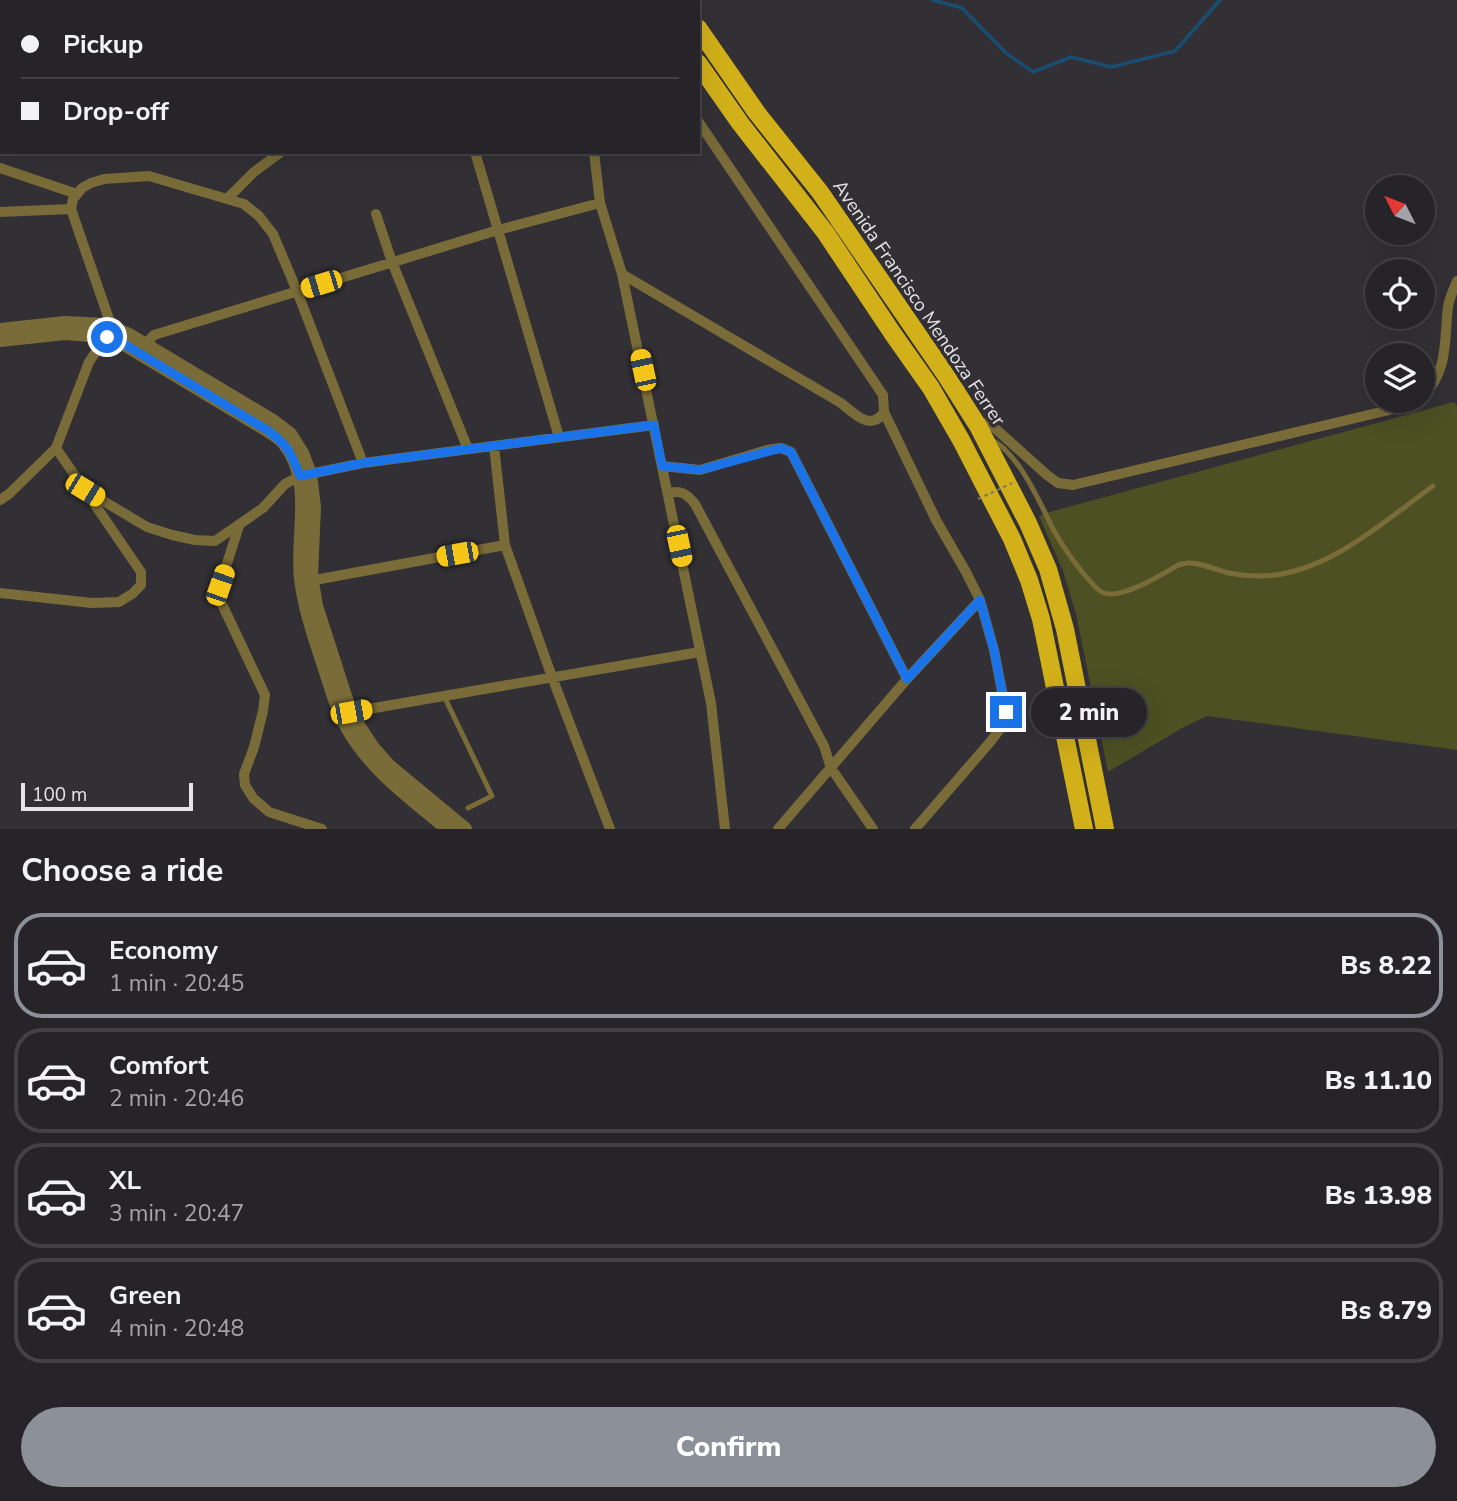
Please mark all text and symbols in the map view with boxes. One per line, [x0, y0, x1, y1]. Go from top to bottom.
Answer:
text: Pickup [63, 27, 143, 62]
text: Drop-off [63, 94, 169, 129]
street label: Avenida Francisco Mendoza Ferrer [827, 175, 1011, 431]
north arrow [1365, 175, 1435, 245]
map controls [1365, 175, 1435, 413]
button: locate [1365, 259, 1435, 329]
car [298, 268, 345, 300]
route start [91, 321, 123, 353]
button: layers [1365, 343, 1435, 413]
car [629, 347, 658, 393]
car [62, 470, 109, 510]
car [665, 523, 694, 569]
car [435, 540, 480, 568]
car [204, 562, 237, 608]
callout: 2 min [1030, 688, 1146, 736]
route end [990, 696, 1022, 728]
text: 2 min [1059, 697, 1119, 728]
car [329, 698, 374, 726]
scale bar [21, 780, 192, 812]
text: 100 m [32, 782, 87, 808]
text: Choose a ride [21, 849, 223, 892]
text: Economy [109, 933, 218, 968]
icon: car [25, 934, 88, 997]
text: Bs 8.22 [1340, 948, 1432, 983]
text: 1 min · 20:45 [109, 968, 244, 999]
text: Comfort [109, 1048, 209, 1083]
icon: car [25, 1049, 88, 1112]
text: Bs 11.10 [1325, 1063, 1432, 1098]
text: 2 min · 20:46 [109, 1083, 244, 1114]
text: XL [109, 1163, 141, 1198]
icon: car [25, 1164, 88, 1227]
text: Bs 13.98 [1325, 1178, 1432, 1213]
text: 3 min · 20:47 [109, 1198, 244, 1229]
text: Green [109, 1278, 182, 1313]
icon: car [25, 1279, 88, 1342]
text: Bs 8.79 [1340, 1293, 1432, 1328]
text: 4 min · 20:48 [109, 1313, 244, 1344]
button: Confirm [21, 1407, 1436, 1487]

